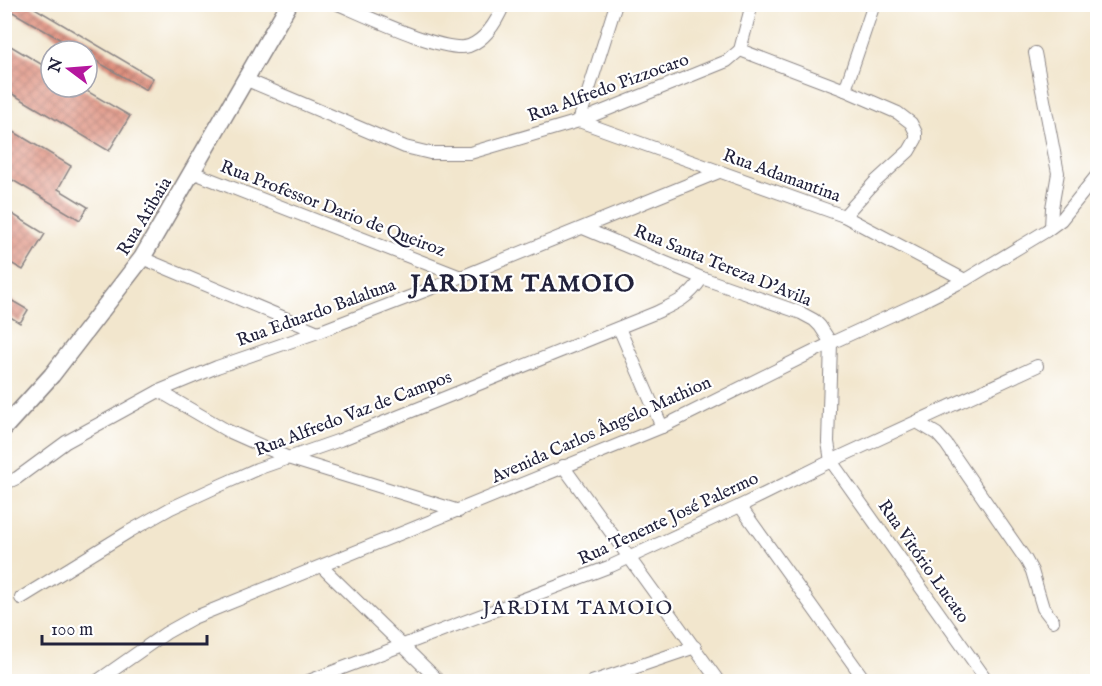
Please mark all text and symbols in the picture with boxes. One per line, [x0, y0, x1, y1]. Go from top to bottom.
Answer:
north arrow [39, 39, 99, 99]
street label: Rua Alfredo Pizzocaro [525, 48, 692, 128]
text: N [45, 56, 68, 76]
street label: Rua Adamantina [719, 144, 844, 208]
street label: Rua Professor Dario de Queiroz [216, 156, 448, 263]
street label: Rua Atibaia [113, 173, 178, 260]
street label: Rua Santa Tereza D'Avila [630, 220, 815, 313]
district label: JARDIM TAMOIO [407, 269, 636, 300]
street label: Rua Eduardo Balaluna [234, 274, 399, 353]
street label: Rua Alfredo Vaz de Campos [252, 366, 455, 463]
street label: Avenida Carlos Ângelo Mathion [486, 369, 715, 490]
street label: Rua Tenente José Palermo [575, 467, 763, 571]
street label: Rua Vitório Lucato [872, 496, 974, 628]
district label: JARDIM TAMOIO [481, 596, 673, 621]
scale bar [42, 608, 207, 646]
text: 100 m [51, 619, 93, 642]

